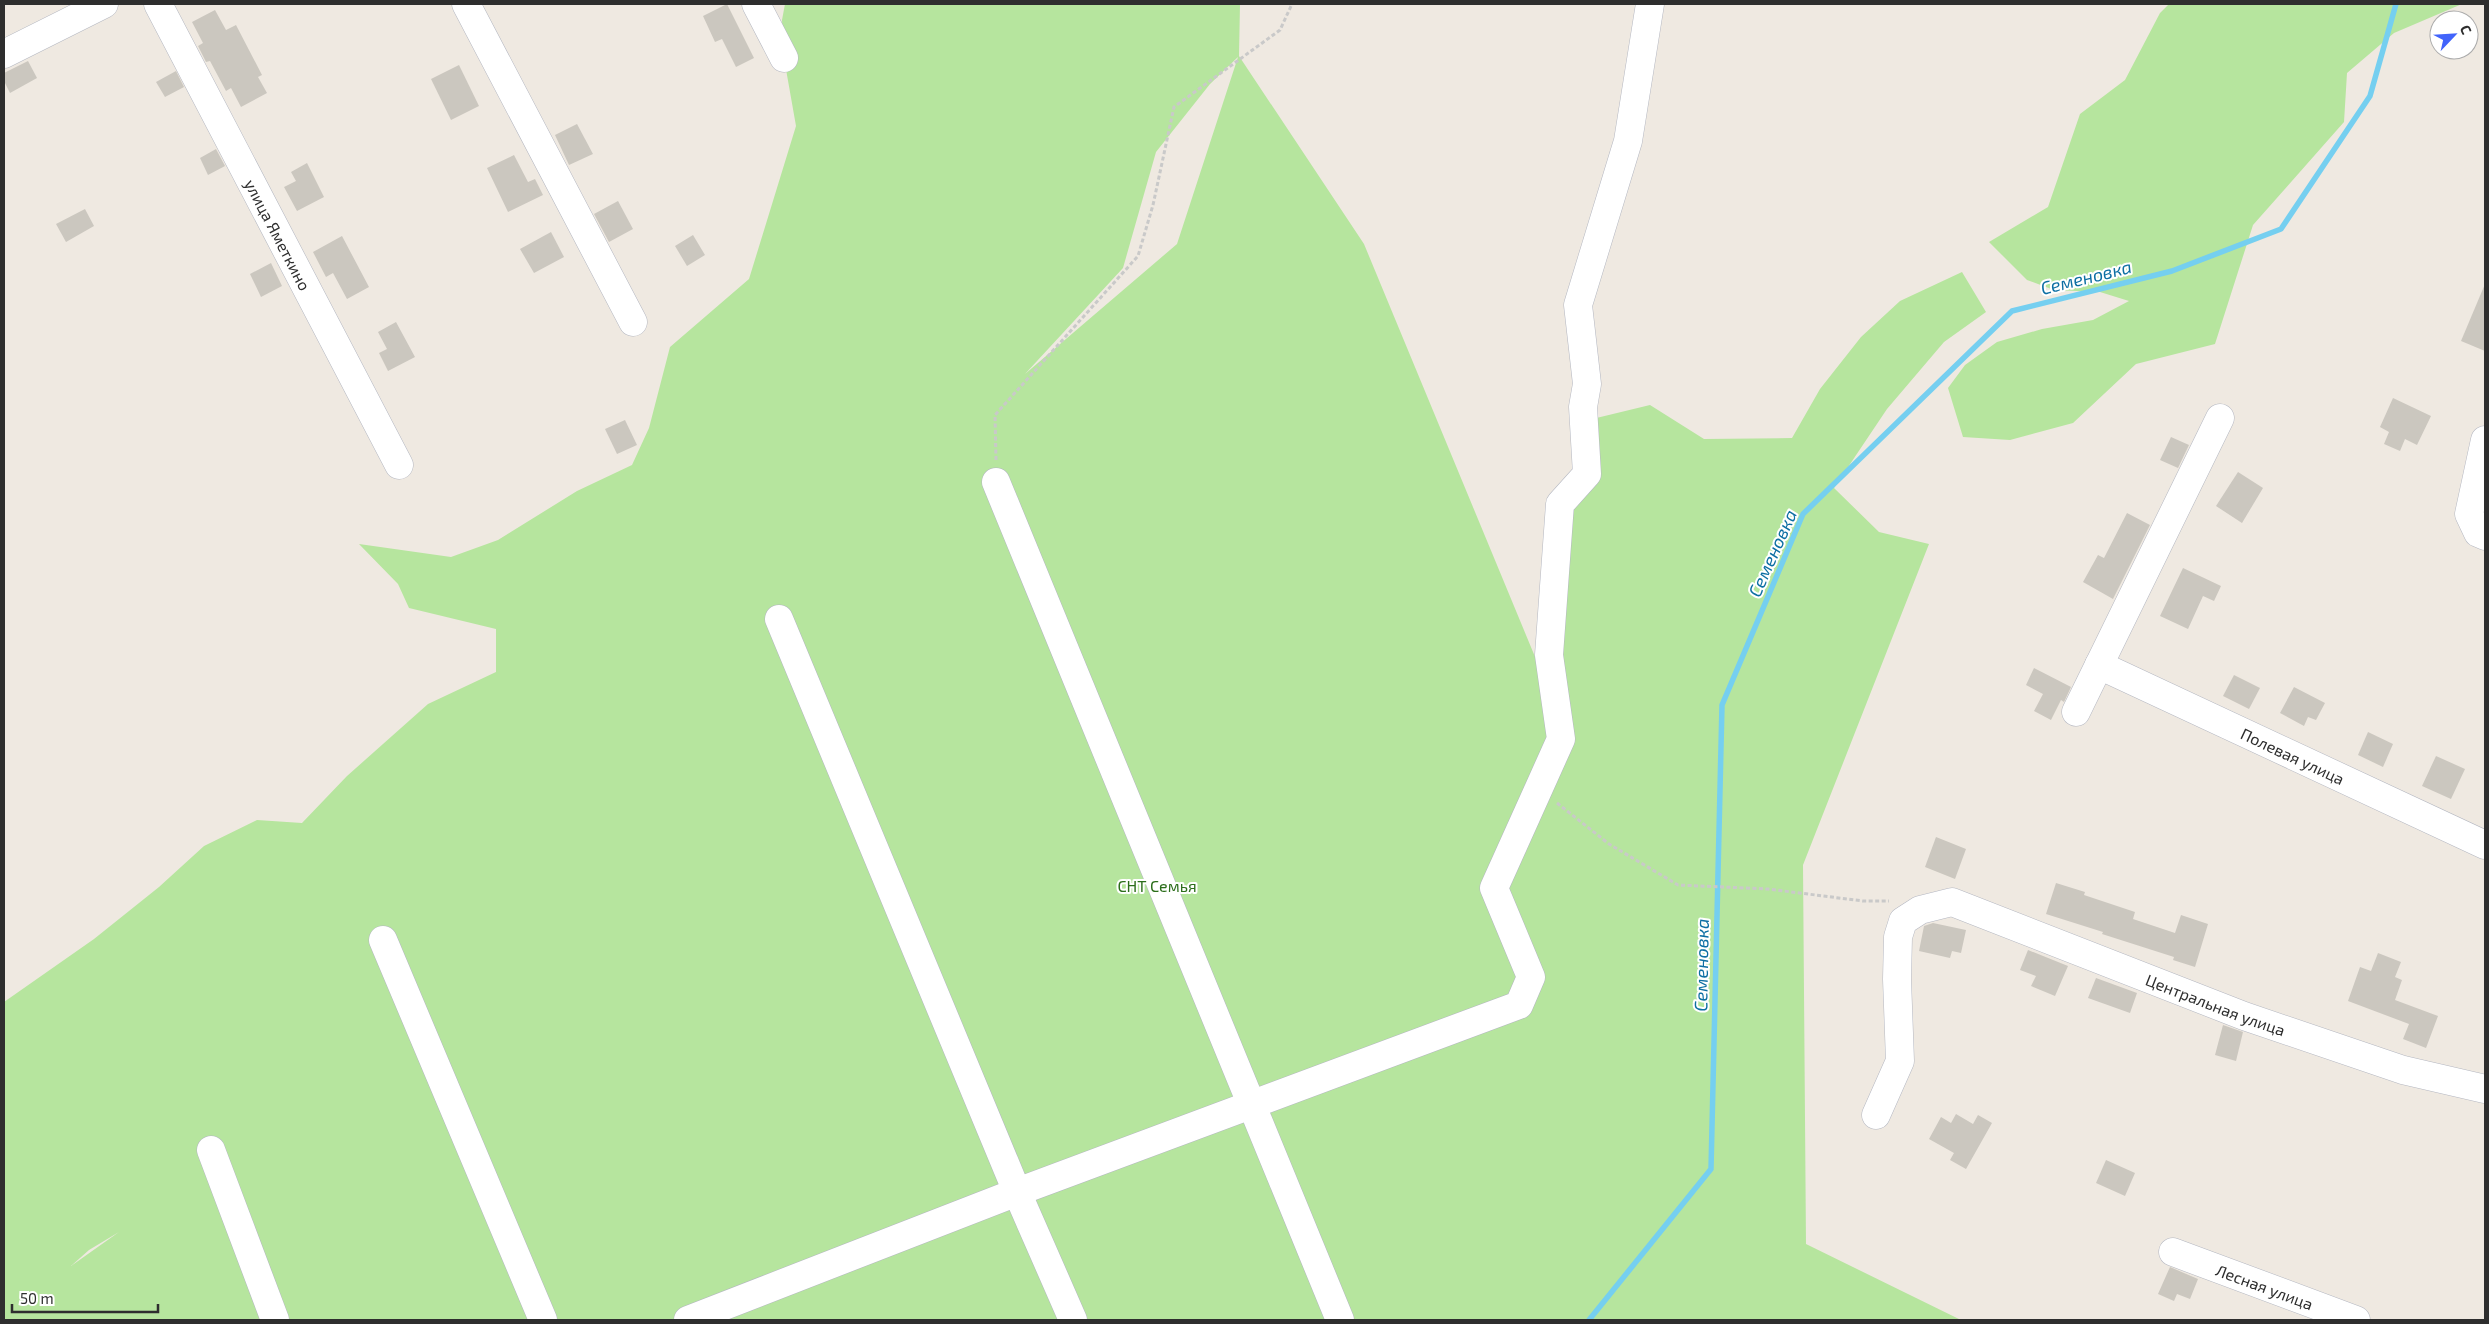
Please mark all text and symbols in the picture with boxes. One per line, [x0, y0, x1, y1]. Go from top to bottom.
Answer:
north arrow [2429, 10, 2479, 60]
text: С [2457, 22, 2476, 37]
street label: улица Яметкино [241, 176, 315, 293]
water label: Семеновка [2038, 255, 2134, 299]
water label: Семеновка [1743, 506, 1801, 600]
street label: Полевая улица [2238, 723, 2348, 788]
park label: СНТ Семья [1117, 876, 1197, 895]
water label: Семеновка [1689, 918, 1713, 1012]
street label: Центральная улица [2143, 969, 2288, 1039]
street label: Лесная улица [2214, 1259, 2316, 1313]
scale bar [12, 1282, 159, 1314]
text: 50 m [20, 1289, 54, 1307]

